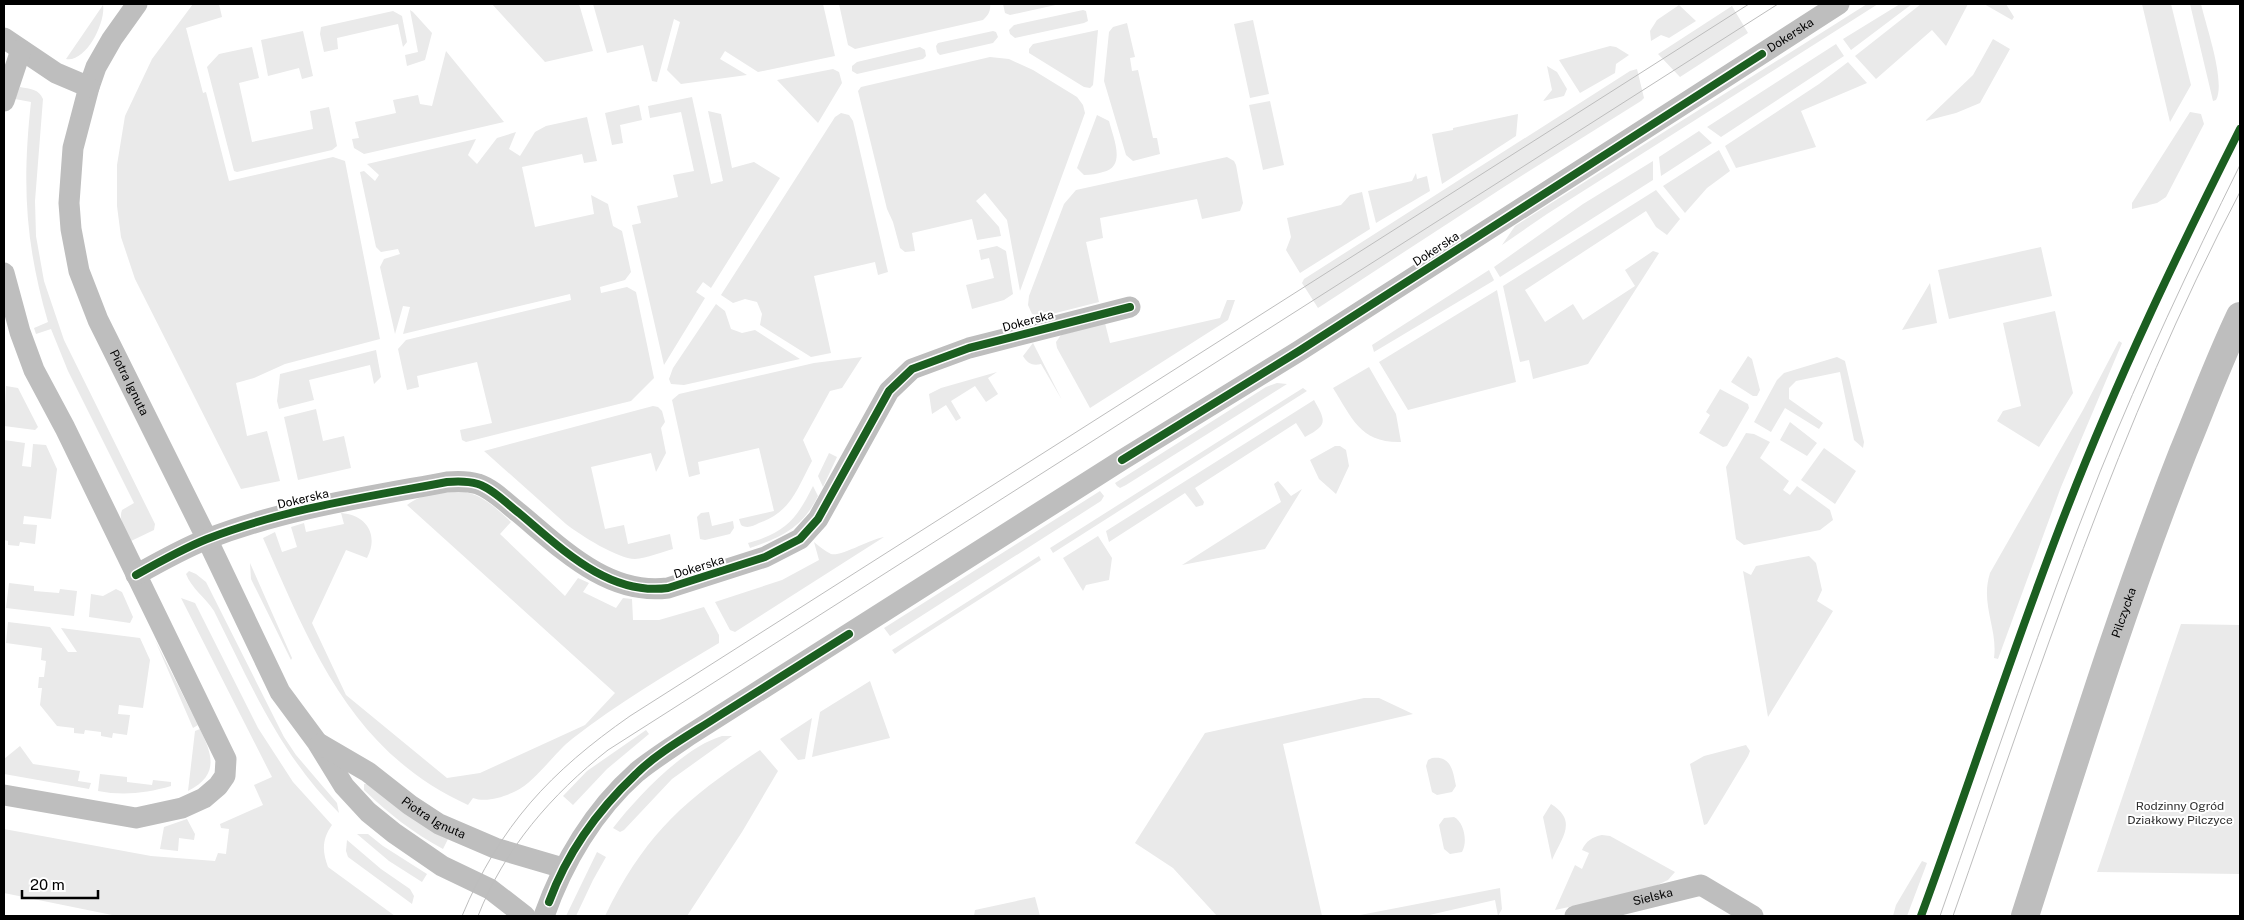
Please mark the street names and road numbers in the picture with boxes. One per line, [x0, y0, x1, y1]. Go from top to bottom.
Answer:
street label: Dokerska [1765, 15, 1816, 55]
street label: Dokerska [1410, 229, 1462, 269]
street label: Dokerska [1001, 307, 1055, 335]
street label: Piotra Ignuta [107, 347, 151, 418]
street label: Dokerska [276, 486, 330, 512]
street label: Dokerska [672, 553, 726, 581]
street label: Pilczycka [2109, 586, 2139, 640]
street label: Piotra Ignuta [399, 794, 468, 842]
street label: Sielska [1631, 885, 1674, 909]

